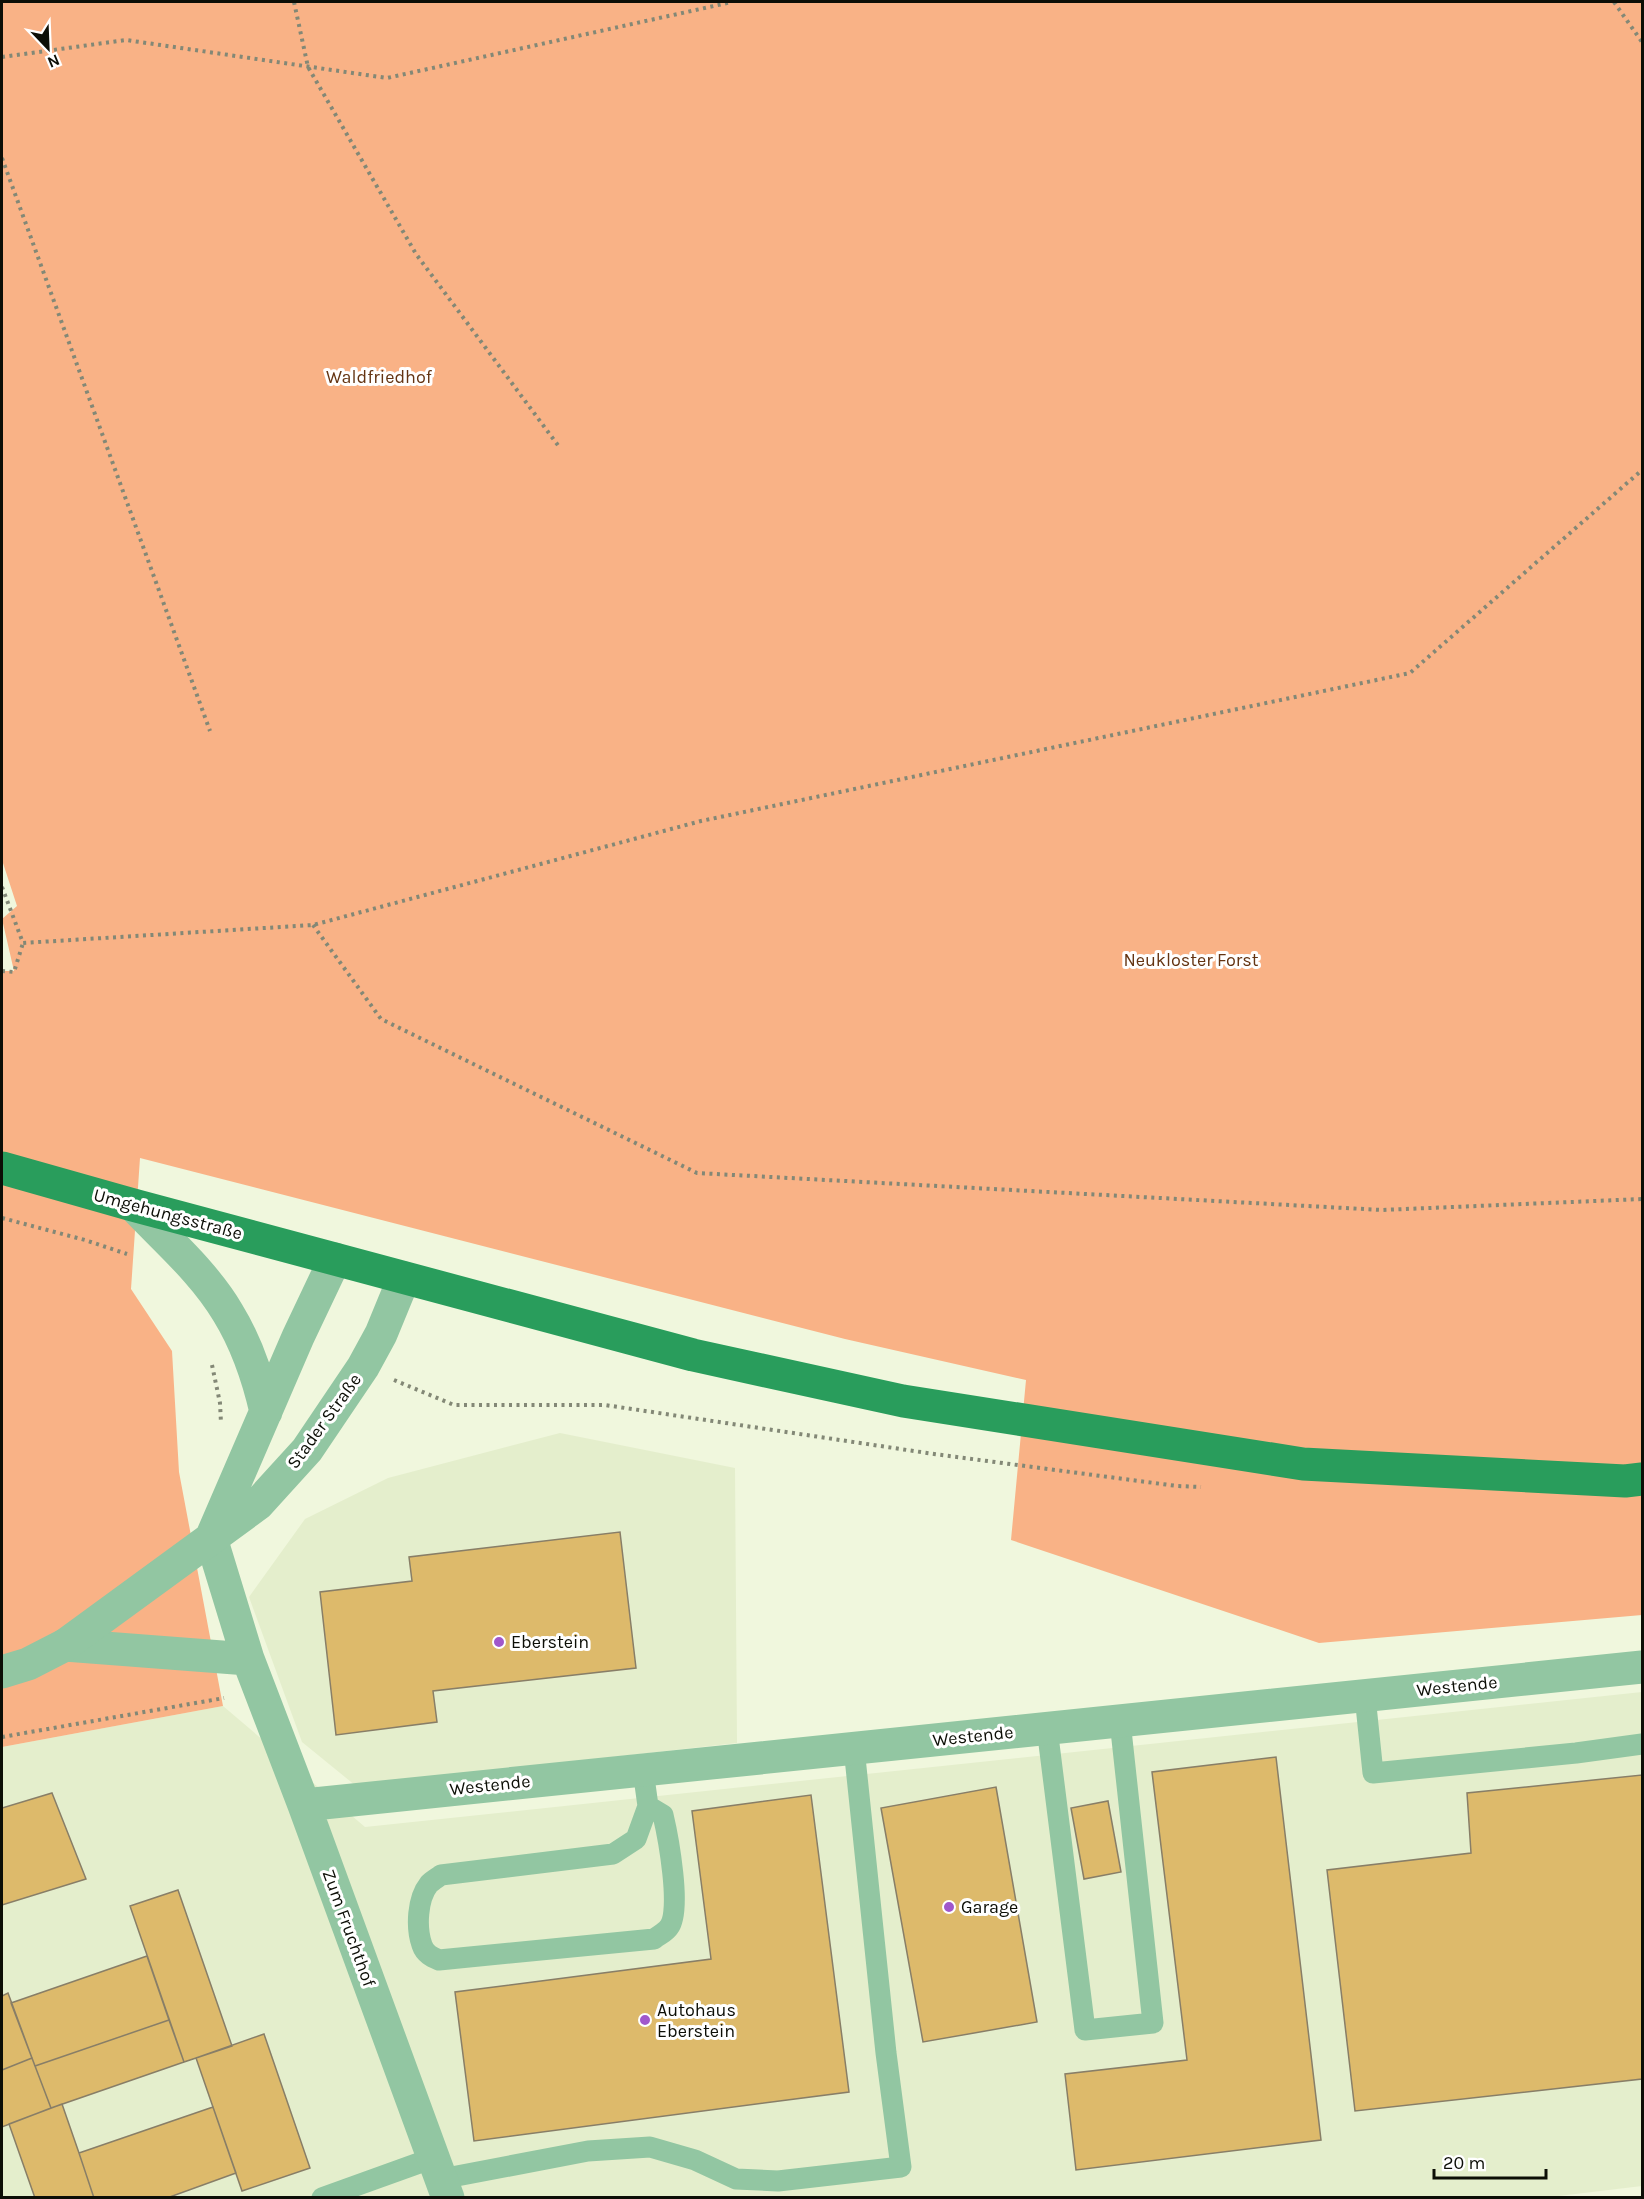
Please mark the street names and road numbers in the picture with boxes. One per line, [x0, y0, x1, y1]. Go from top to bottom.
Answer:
street label: Umgehungsstraße [91, 1184, 245, 1244]
street label: Stader Straße [282, 1369, 366, 1473]
street label: Westende [1416, 1671, 1498, 1701]
street label: Westende [932, 1721, 1014, 1751]
street label: Westende [449, 1770, 531, 1800]
street label: Zum Fruchthof [318, 1866, 381, 1990]

